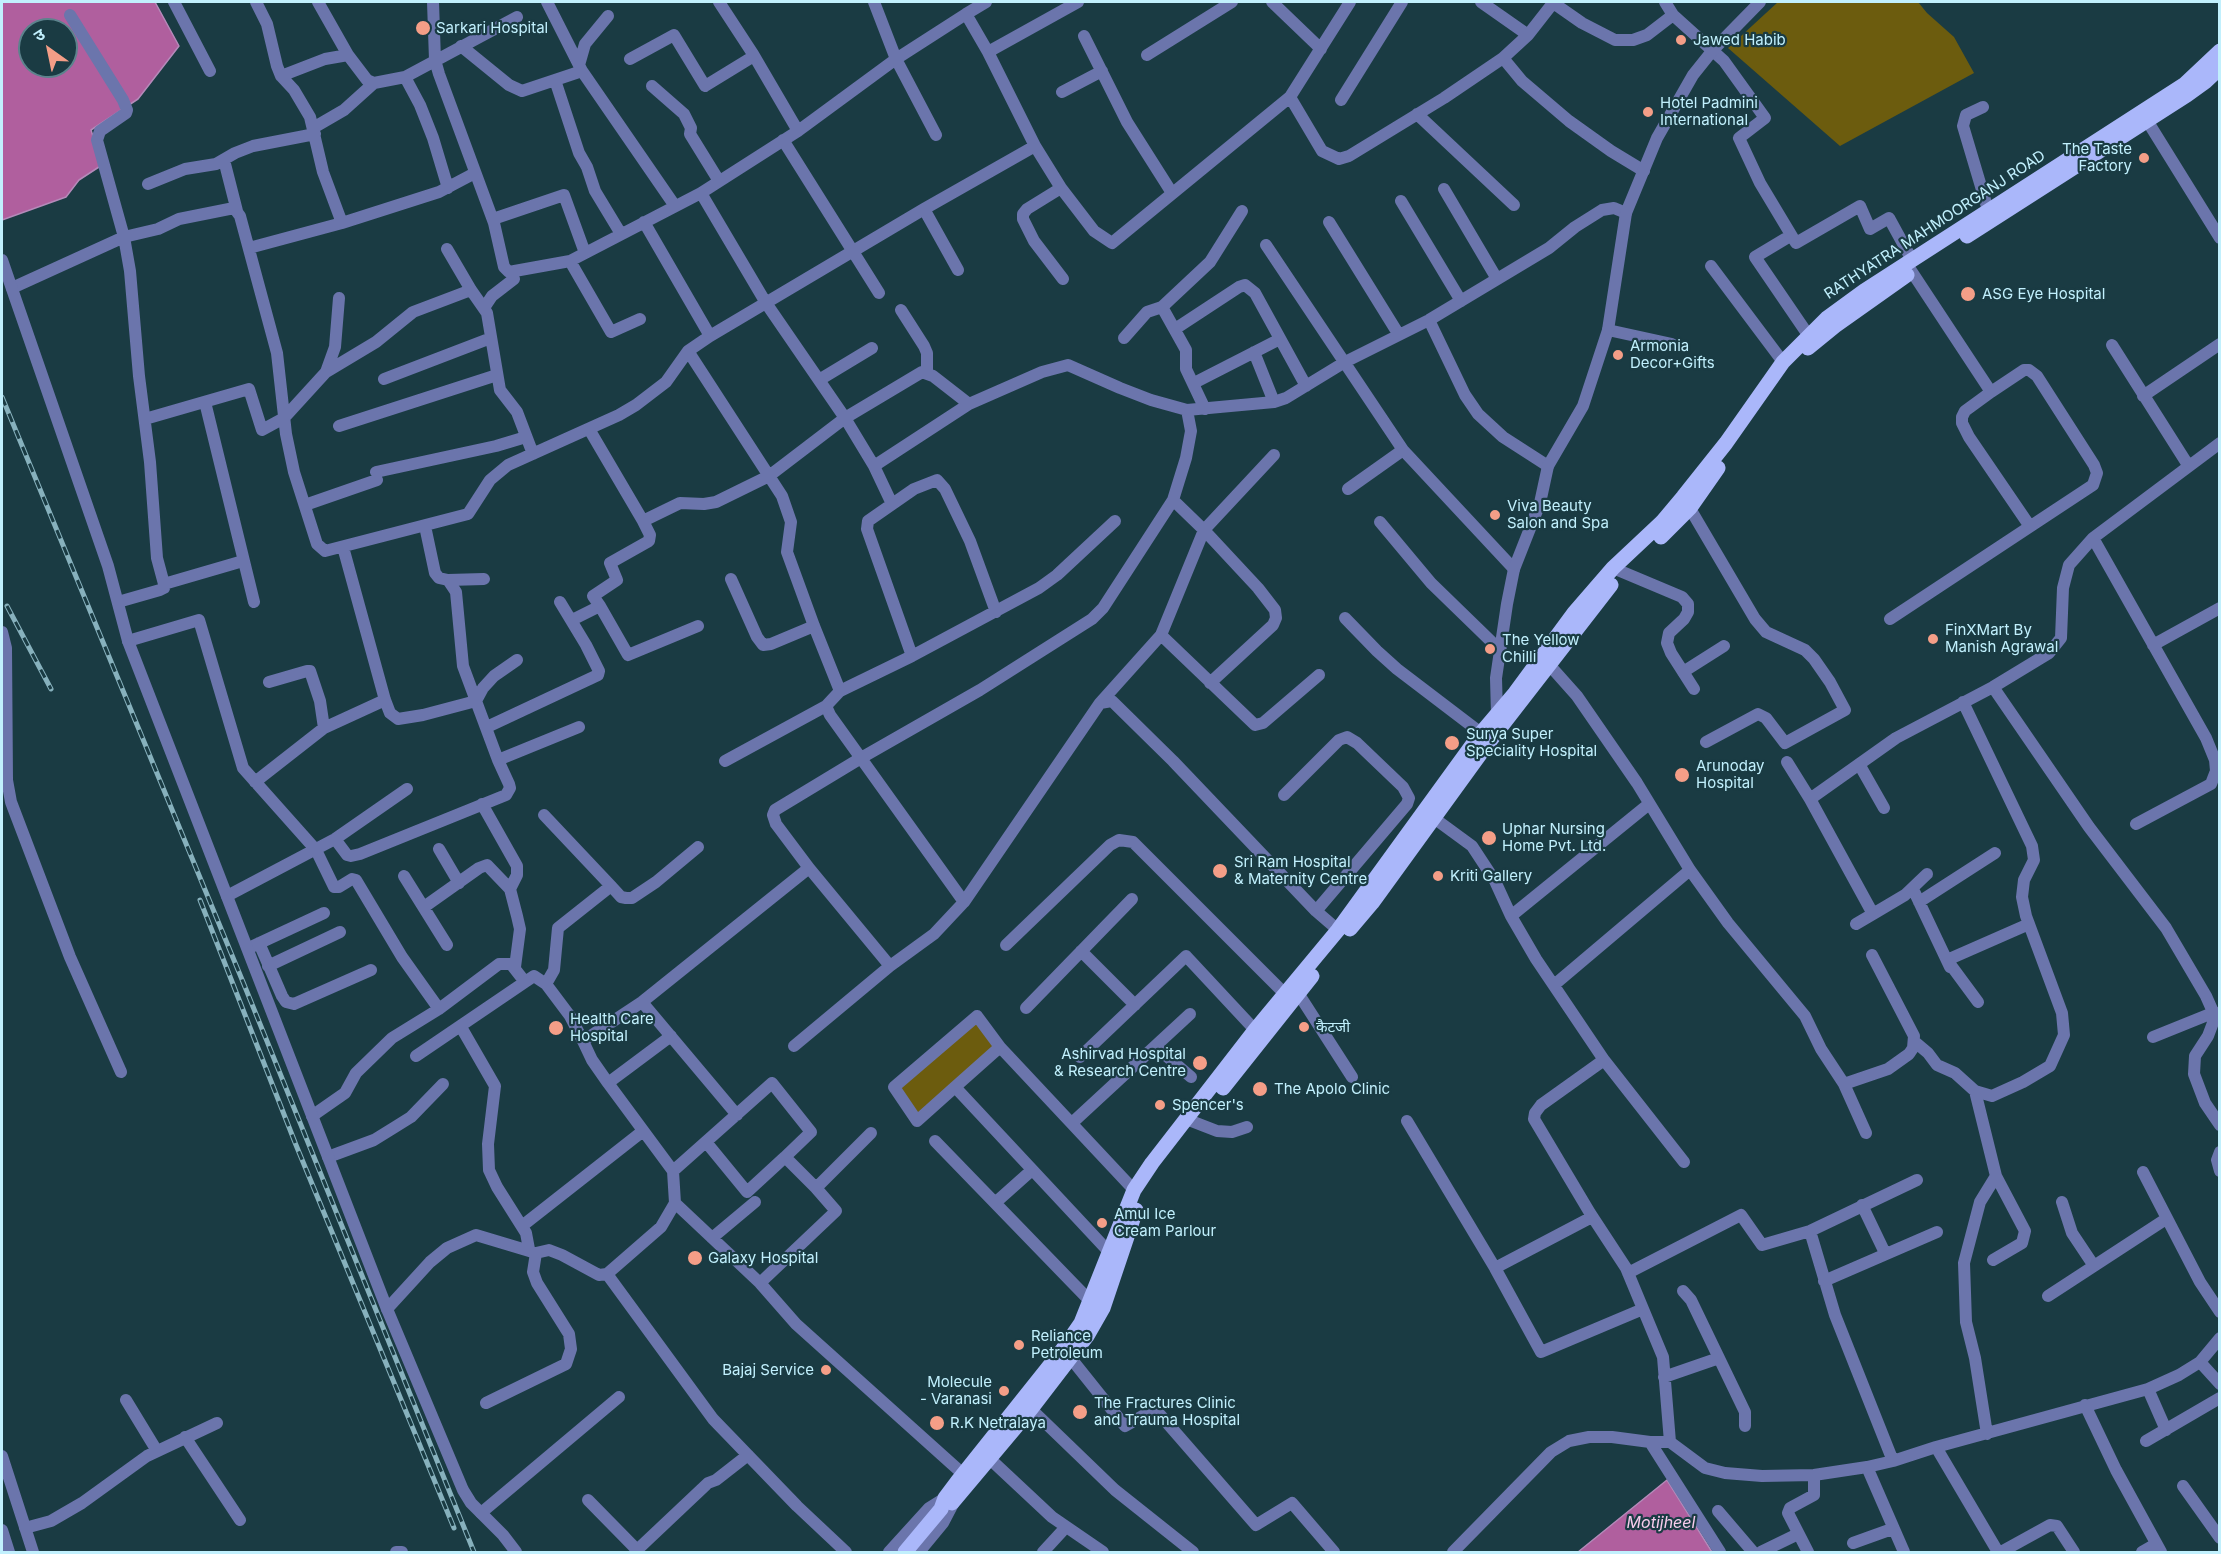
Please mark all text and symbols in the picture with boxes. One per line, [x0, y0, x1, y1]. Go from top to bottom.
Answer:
north arrow [18, 18, 78, 78]
marker: Sarkari Hospital [414, 19, 432, 37]
place label: Sarkari Hospital [436, 19, 548, 37]
text: उ [30, 24, 49, 46]
place label: Jawed Habib [1693, 31, 1786, 49]
marker: Jawed Habib [1674, 33, 1688, 47]
place label: Hotel Padmini International [1660, 94, 1758, 129]
marker: Hotel Padmini International [1641, 105, 1655, 119]
place label: The Taste Factory [2062, 140, 2132, 175]
street label: RATHYATRA MAHMOORGANJ ROAD [1821, 147, 2049, 303]
marker: The Taste Factory [2137, 151, 2151, 165]
marker: ASG Eye Hospital [1959, 285, 1977, 303]
place label: ASG Eye Hospital [1982, 285, 2105, 303]
place label: Armonia Decor+Gifts [1630, 337, 1715, 372]
marker: Armonia Decor+Gifts [1611, 348, 1625, 362]
place label: Viva Beauty Salon and Spa [1507, 497, 1609, 532]
marker: Viva Beauty Salon and Spa [1488, 508, 1502, 522]
place label: FinXMart By Manish Agrawal [1945, 621, 2058, 656]
place label: The Yellow Chilli [1502, 631, 1580, 666]
marker: FinXMart By Manish Agrawal [1926, 632, 1940, 646]
marker: The Yellow Chilli [1483, 642, 1497, 656]
place label: Surya Super Speciality Hospital [1466, 725, 1597, 760]
marker: Surya Super Speciality Hospital [1443, 734, 1461, 752]
place label: Arunoday Hospital [1696, 757, 1765, 792]
marker: Arunoday Hospital [1673, 766, 1691, 784]
place label: Uphar Nursing Home Pvt. Ltd. [1502, 820, 1606, 855]
marker: Uphar Nursing Home Pvt. Ltd. [1480, 829, 1498, 847]
place label: Sri Ram Hospital & Maternity Centre [1234, 853, 1367, 888]
marker: Sri Ram Hospital & Maternity Centre [1211, 862, 1229, 880]
place label: Kriti Gallery [1450, 867, 1532, 885]
marker: Kriti Gallery [1431, 869, 1445, 883]
place label: Health Care Hospital [570, 1010, 654, 1045]
place label: कैटजी [1316, 1018, 1350, 1036]
marker: Health Care Hospital [547, 1019, 565, 1037]
marker: कैटजी [1297, 1020, 1311, 1034]
place label: Ashirvad Hospital & Research Centre [1054, 1045, 1186, 1080]
marker: Ashirvad Hospital & Research Centre [1191, 1054, 1209, 1072]
marker: The Apolo Clinic [1251, 1080, 1269, 1098]
place label: The Apolo Clinic [1274, 1080, 1390, 1098]
place label: Spencer's [1172, 1096, 1244, 1114]
marker: Spencer's [1153, 1098, 1167, 1112]
place label: Amul Ice Cream Parlour [1114, 1205, 1216, 1240]
marker: Amul Ice Cream Parlour [1095, 1216, 1109, 1230]
marker: Galaxy Hospital [686, 1249, 704, 1267]
place label: Galaxy Hospital [708, 1249, 818, 1267]
place label: Reliance Petroleum [1031, 1327, 1103, 1362]
marker: Reliance Petroleum [1012, 1338, 1026, 1352]
place label: Bajaj Service [722, 1361, 814, 1379]
marker: Bajaj Service [819, 1363, 833, 1377]
place label: Molecule - Varanasi [920, 1373, 992, 1408]
marker: Molecule - Varanasi [997, 1384, 1011, 1398]
place label: The Fractures Clinic and Trauma Hospital [1094, 1394, 1240, 1429]
marker: The Fractures Clinic and Trauma Hospital [1071, 1403, 1089, 1421]
marker: R.K Netralaya [928, 1414, 946, 1432]
place label: R.K Netralaya [950, 1414, 1046, 1432]
water label: Motijheel [1627, 1513, 1695, 1533]

